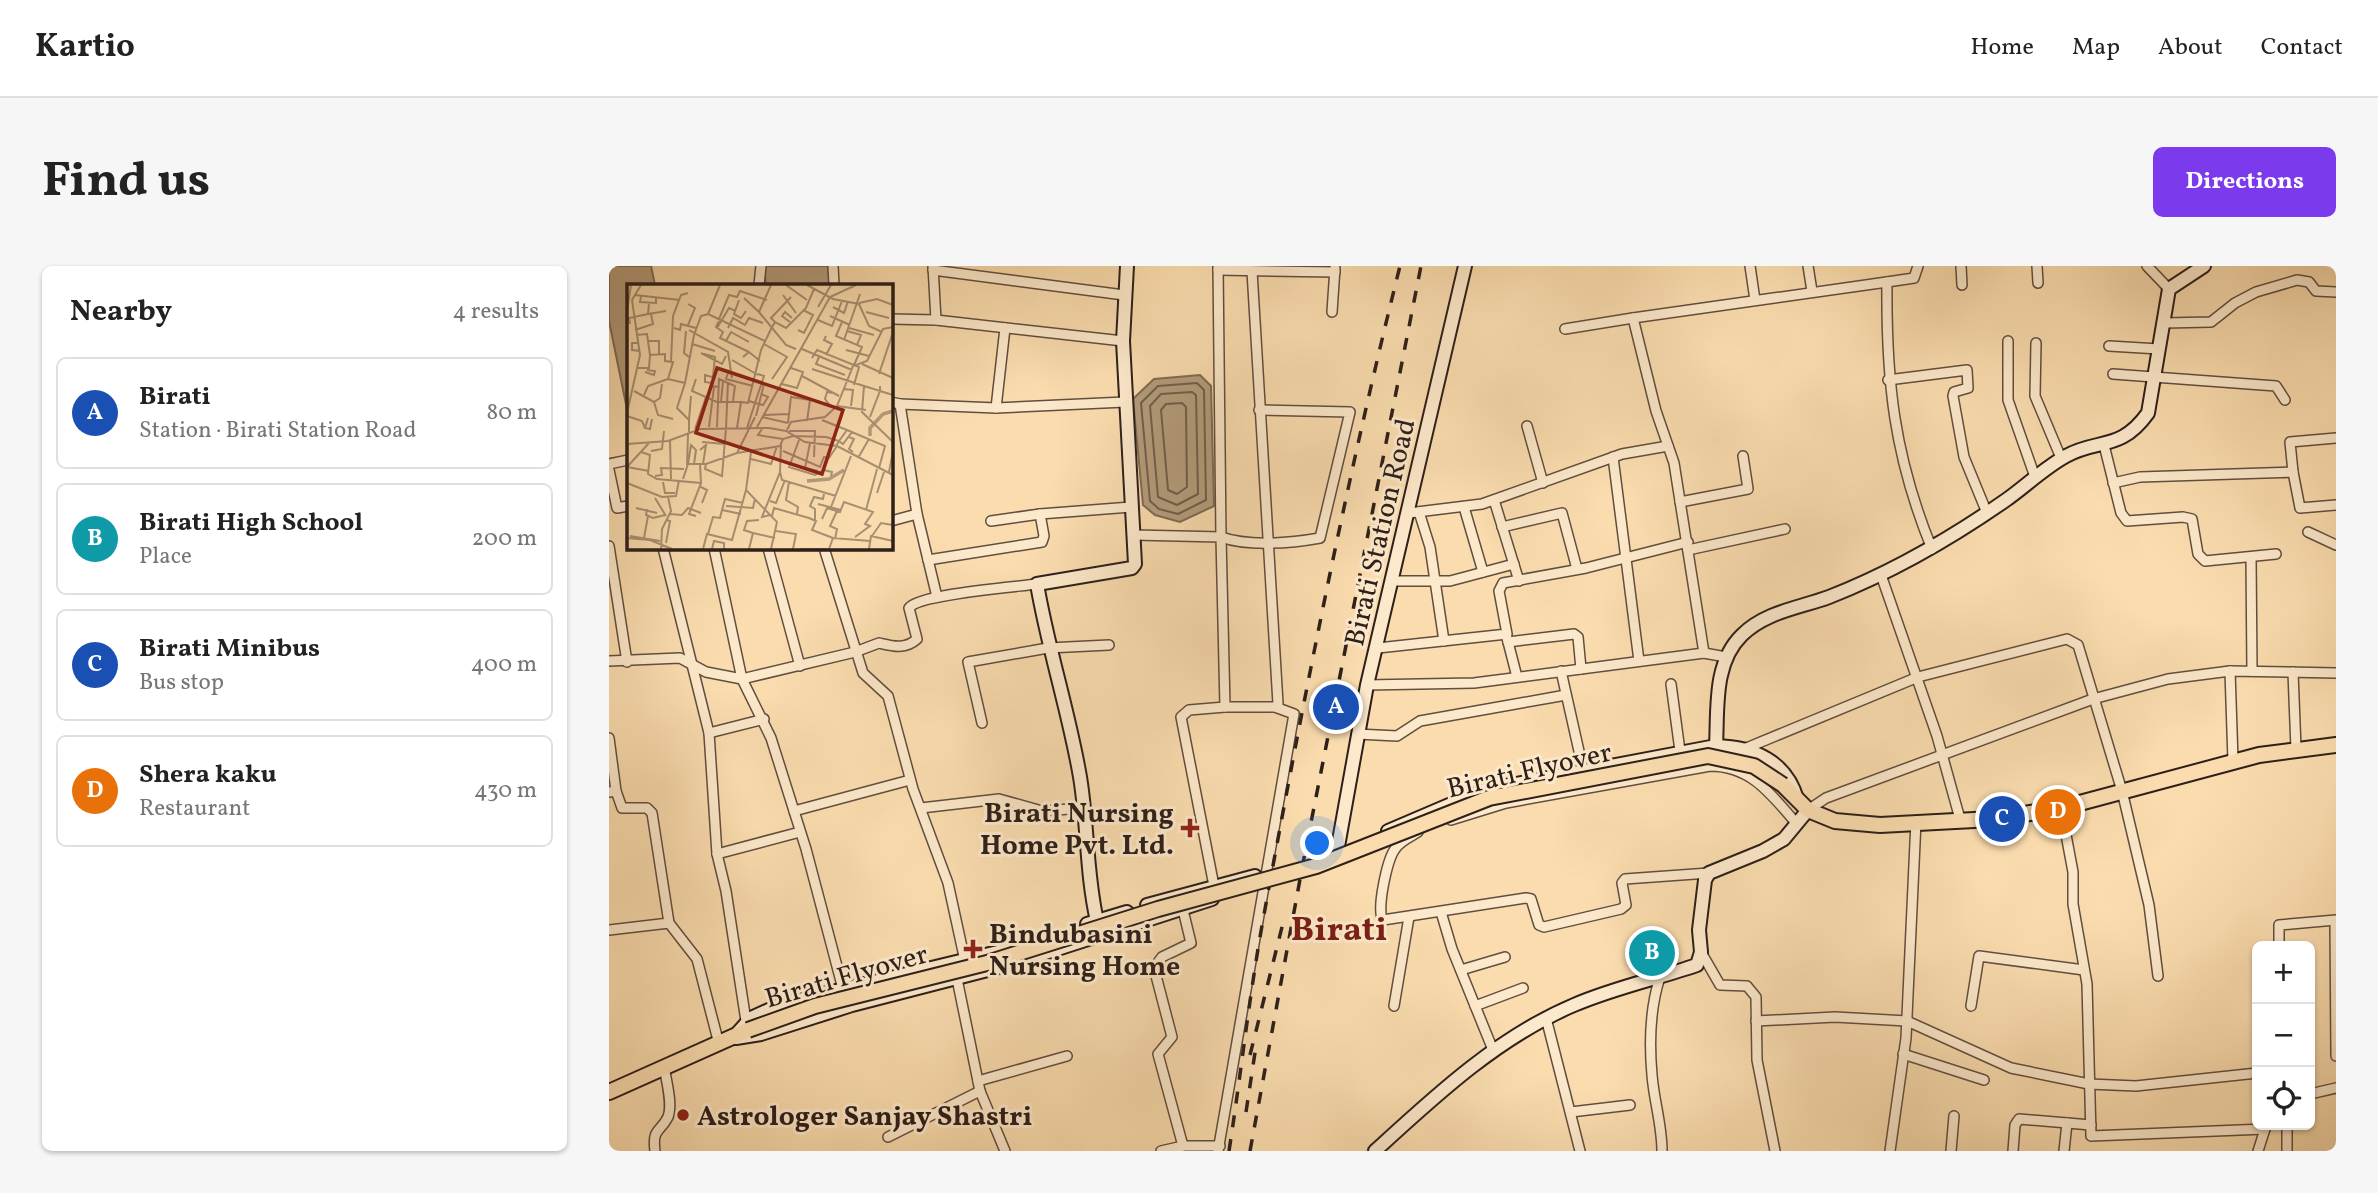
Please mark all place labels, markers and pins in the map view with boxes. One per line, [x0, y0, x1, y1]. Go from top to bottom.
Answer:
pin: A [1313, 681, 1359, 733]
pin: D [2035, 786, 2081, 838]
pin: C [1979, 793, 2025, 845]
place label: Birati Nursing Home Pvt. Ltd. [980, 795, 1174, 866]
marker: Birati Nursing Home Pvt. Ltd. [1180, 818, 1200, 838]
place label: Bindubasini Nursing Home [989, 916, 1180, 987]
pin: B [1629, 927, 1675, 979]
marker: Bindubasini Nursing Home [963, 939, 983, 959]
place label: Astrologer Sanjay Shastri [697, 1098, 1032, 1137]
marker: Astrologer Sanjay Shastri [675, 1107, 691, 1123]

